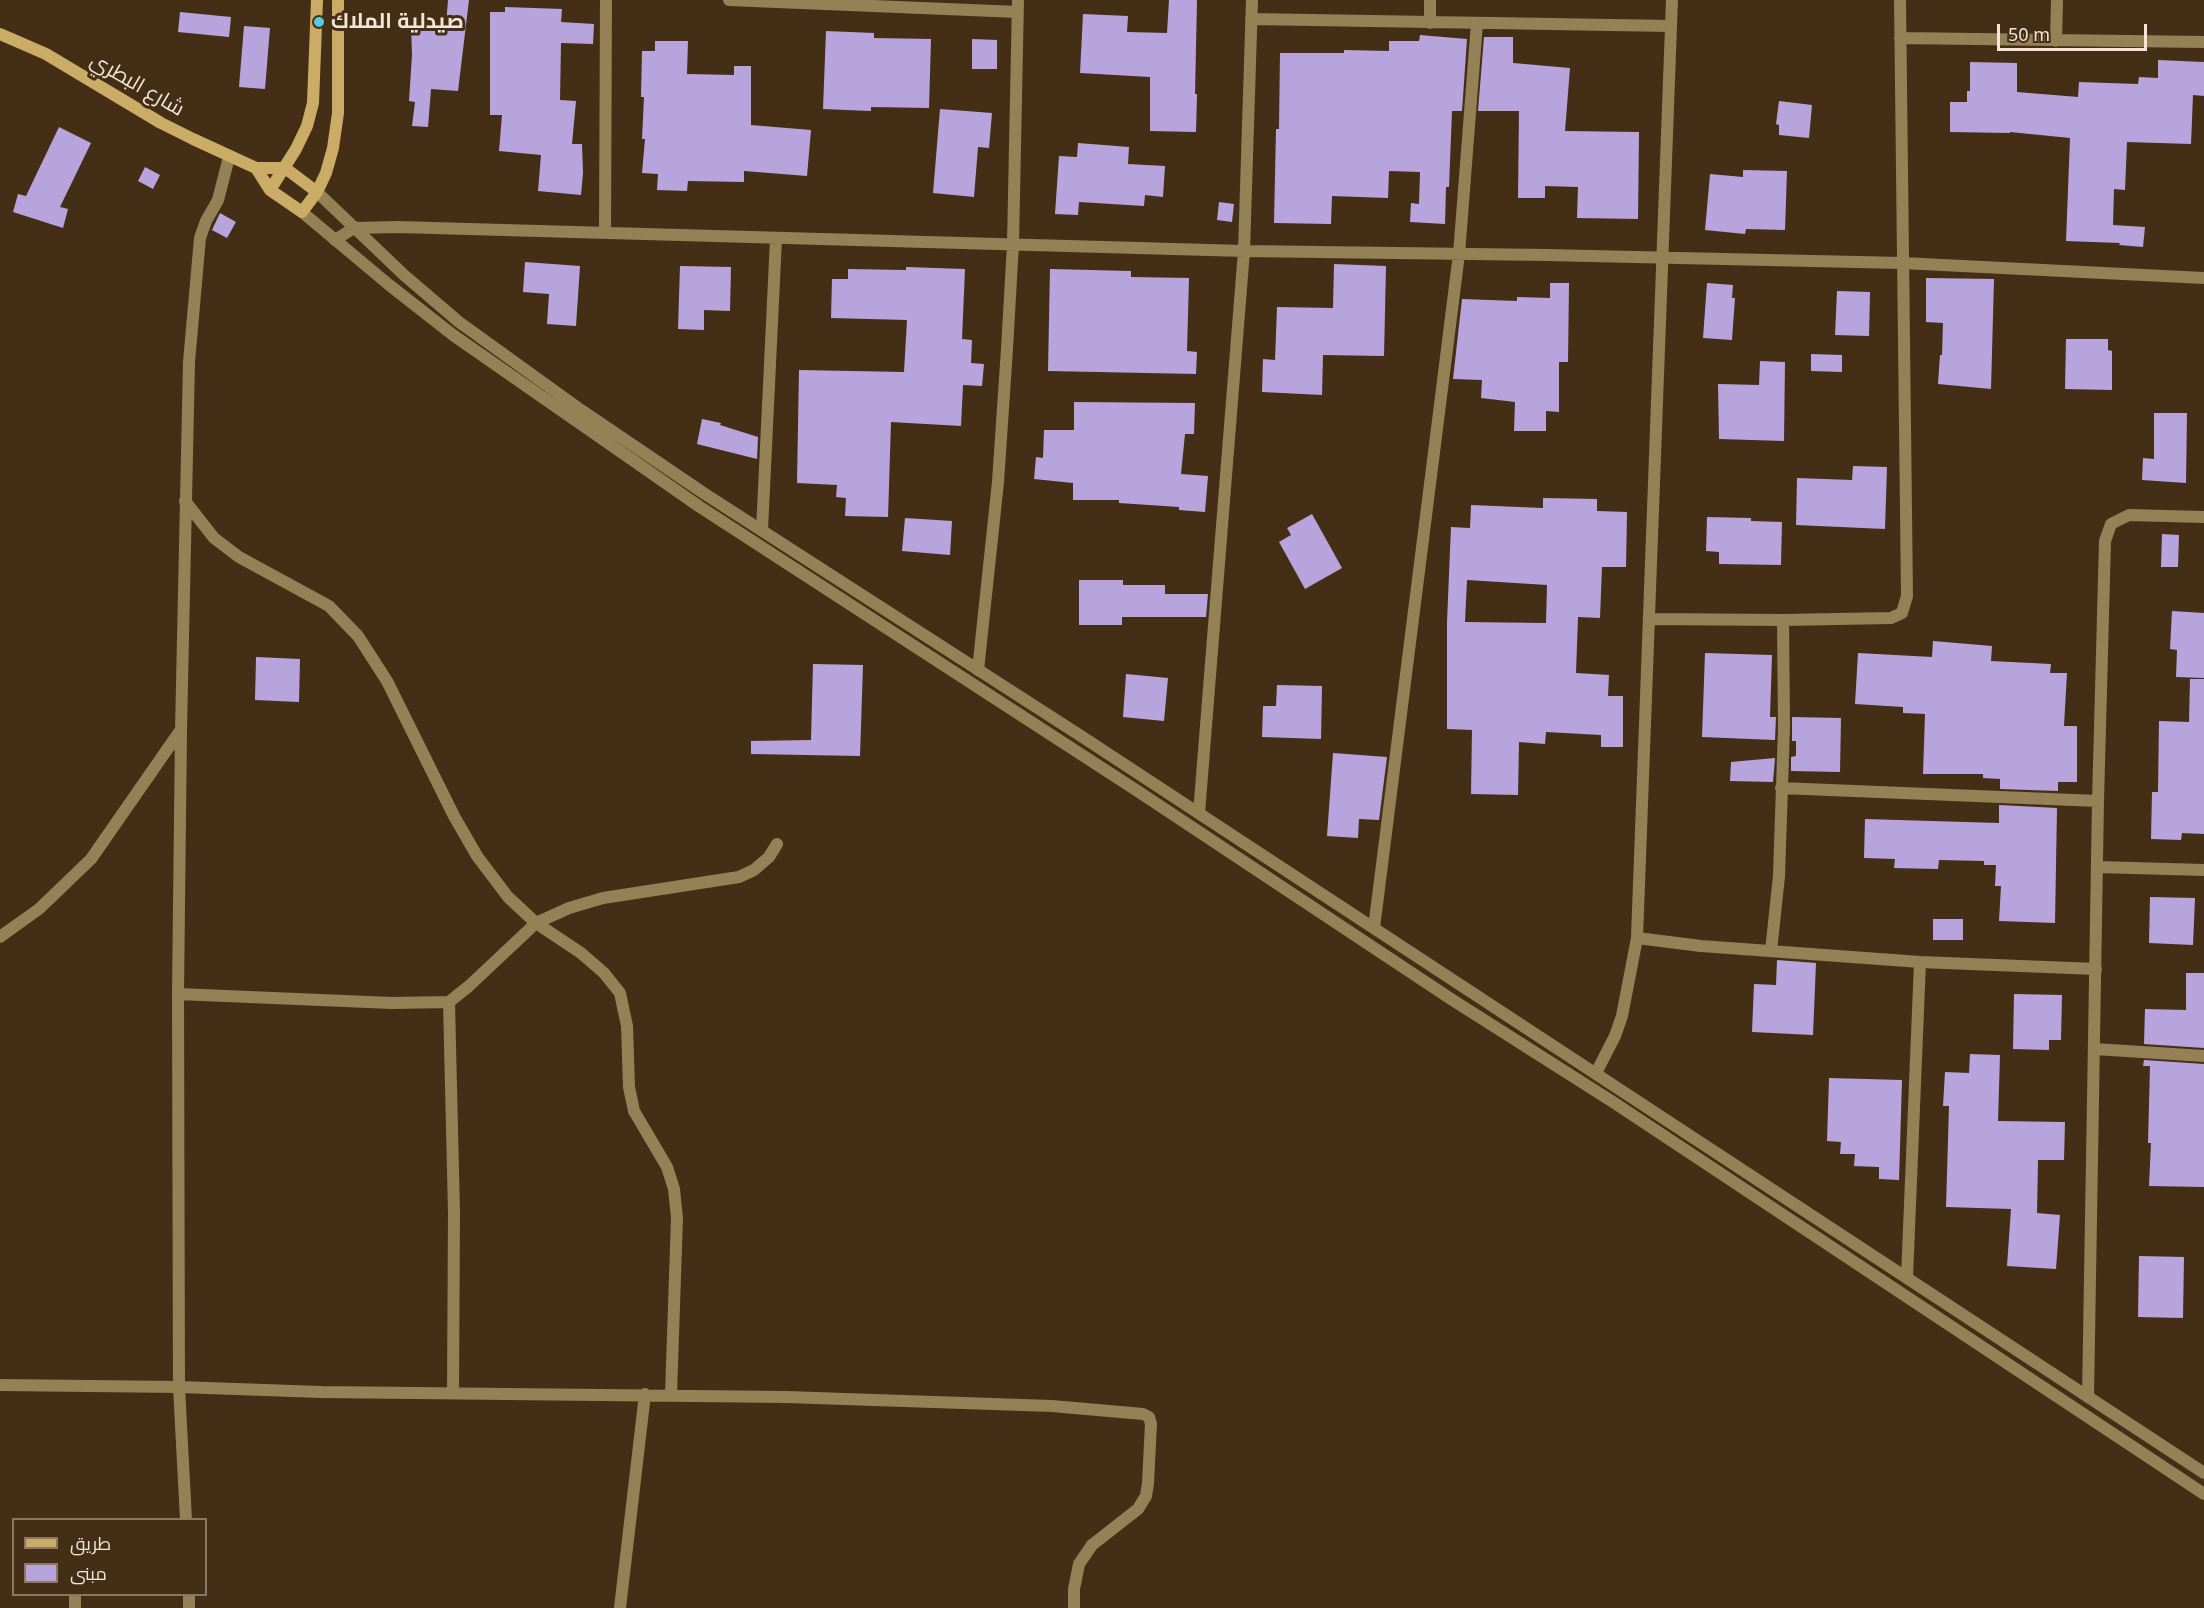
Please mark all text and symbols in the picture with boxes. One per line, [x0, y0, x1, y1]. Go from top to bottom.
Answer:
place label: صيدلية الملاك [331, 9, 464, 35]
scale bar [2000, 12, 2150, 50]
marker: صيدلية الملاك [312, 15, 326, 29]
text: 50 m [2008, 22, 2050, 46]
street label: شارع البطري [85, 48, 189, 122]
legend [12, 1518, 207, 1596]
text: طريق [70, 1531, 111, 1555]
text: مبنى [70, 1561, 107, 1585]

